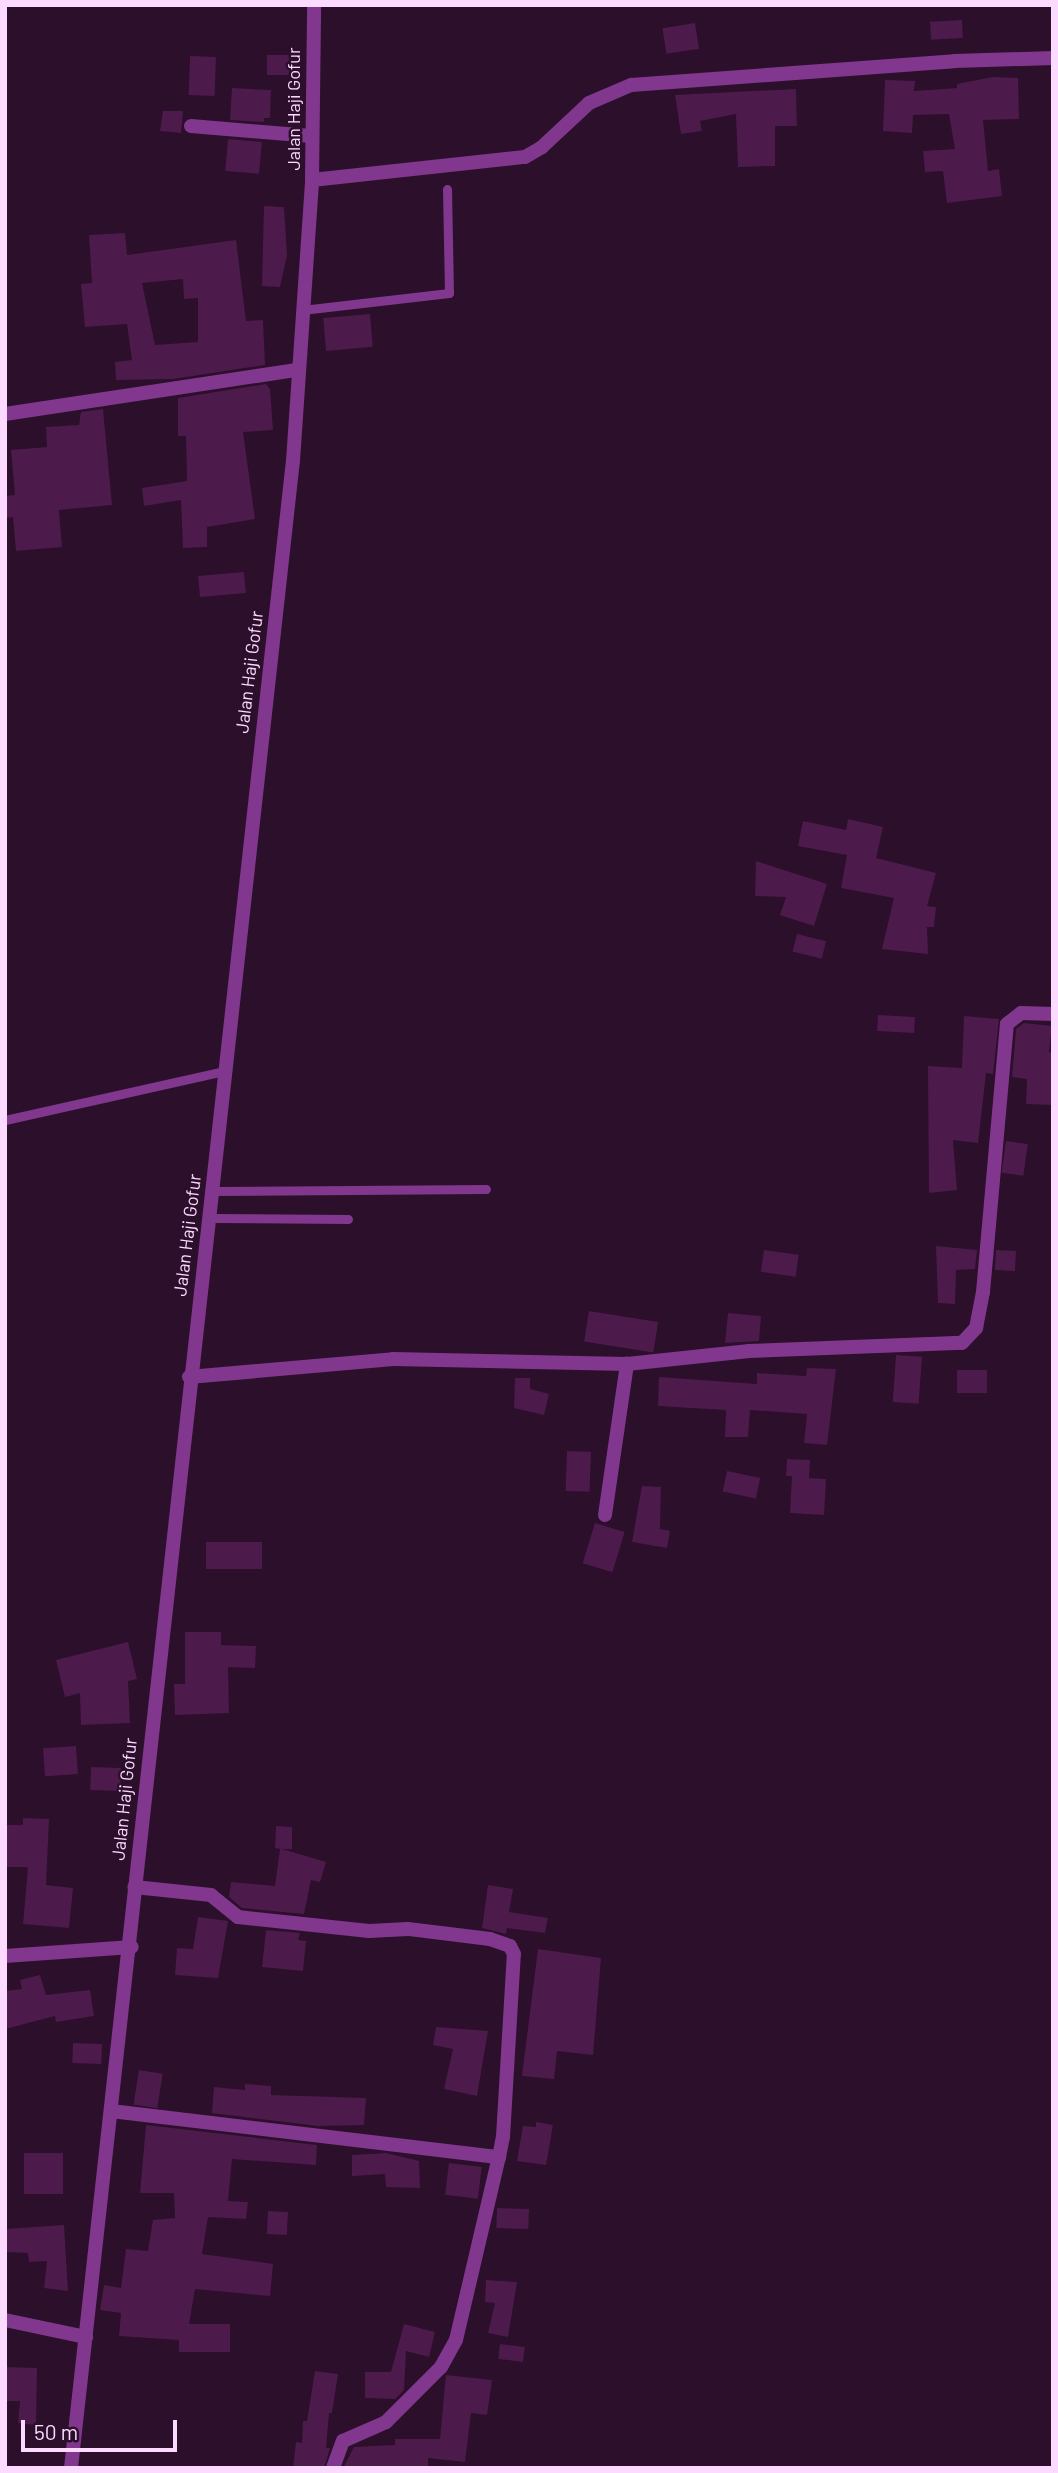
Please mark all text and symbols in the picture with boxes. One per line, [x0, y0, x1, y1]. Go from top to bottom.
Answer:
street label: Jalan Haji Gofur [282, 47, 304, 171]
street label: Jalan Haji Gofur [231, 610, 267, 734]
street label: Jalan Haji Gofur [169, 1173, 205, 1297]
street label: Jalan Haji Gofur [107, 1737, 141, 1861]
scale bar [24, 2406, 180, 2450]
text: 50 m [34, 2419, 78, 2444]

